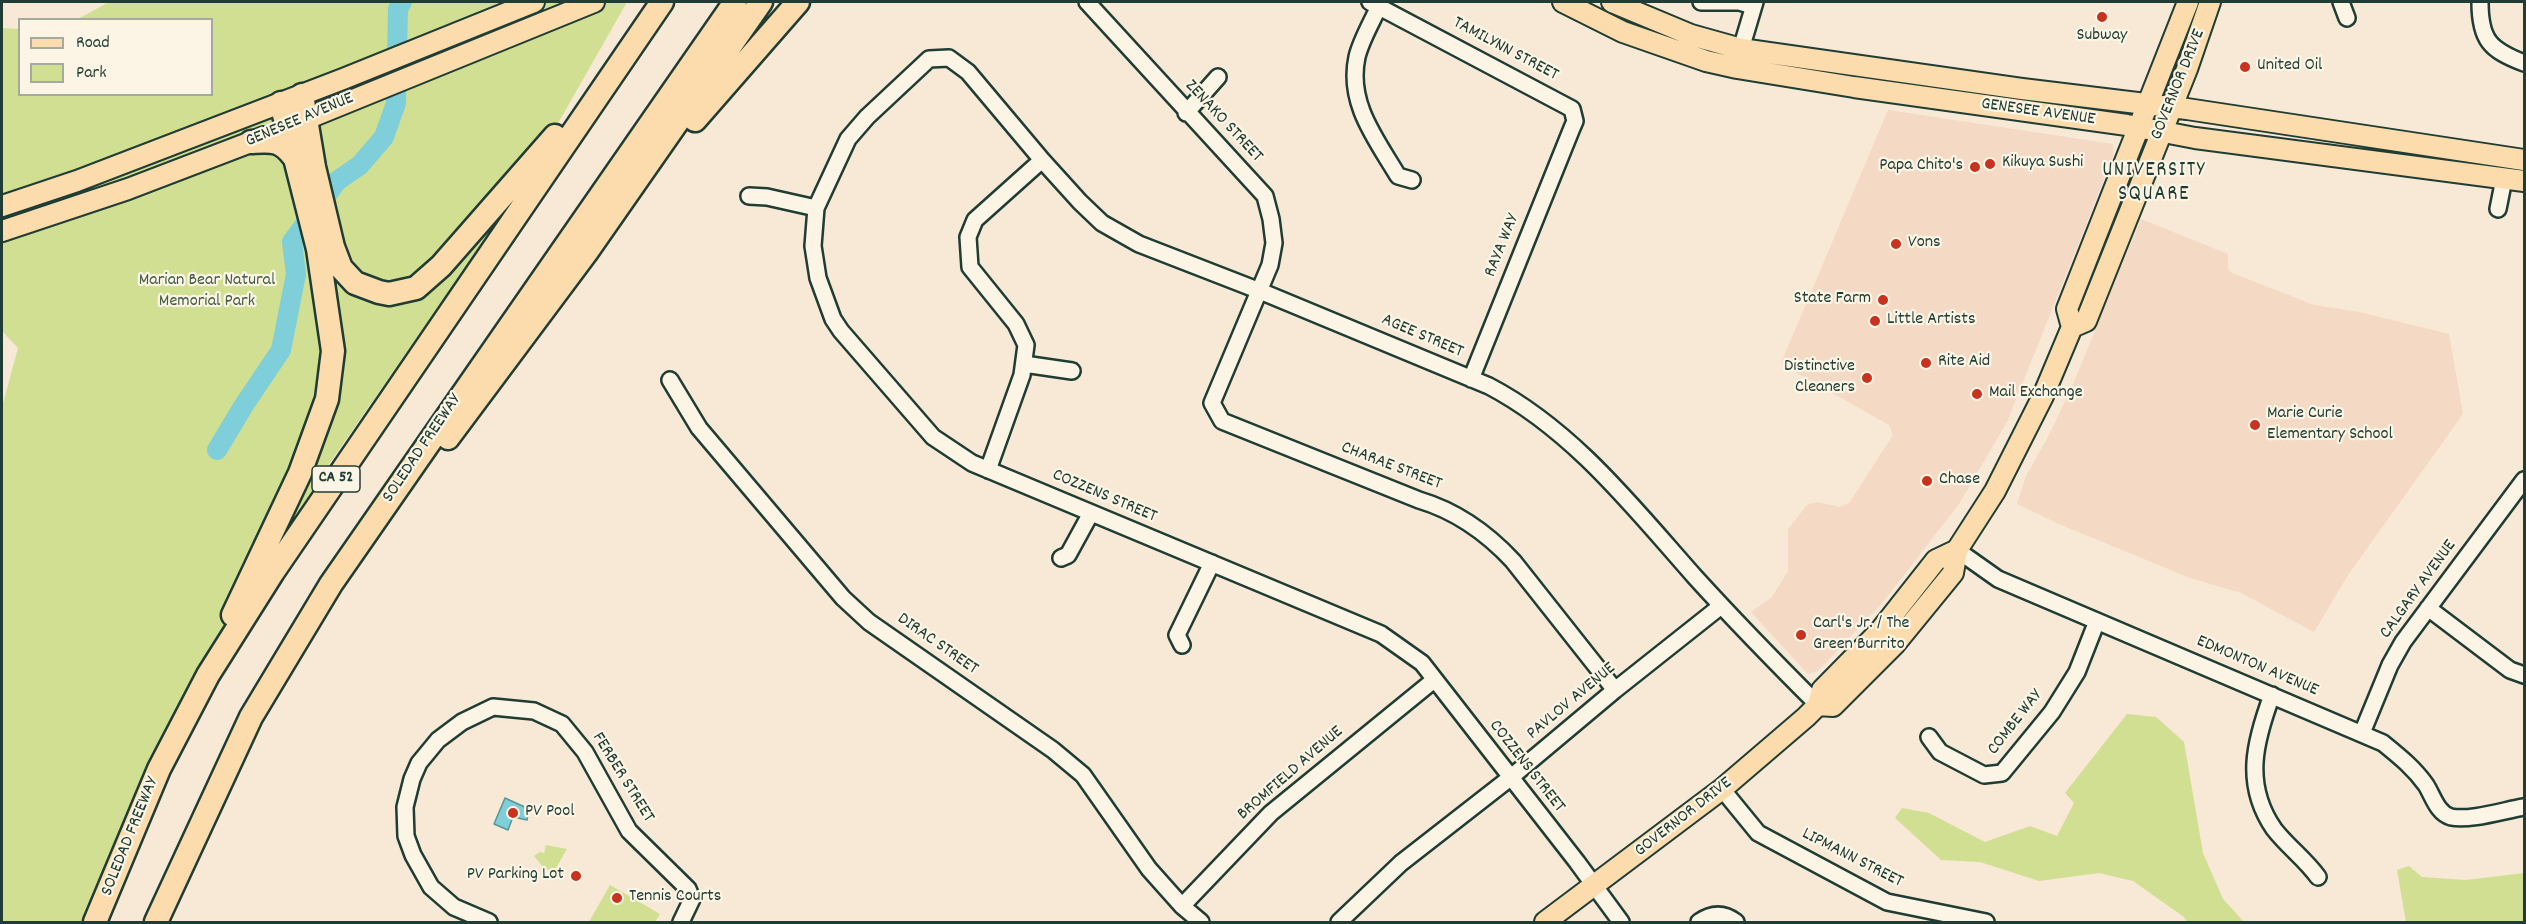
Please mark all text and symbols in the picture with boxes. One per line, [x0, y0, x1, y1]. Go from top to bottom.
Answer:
marker: Subway [2095, 10, 2109, 24]
street label: TAMILYNN STREET [1449, 13, 1561, 87]
legend [18, 18, 213, 96]
place label: Subway [2077, 26, 2127, 48]
street label: GOVERNOR DRIVE [2147, 26, 2211, 144]
text: Road [76, 31, 110, 56]
place label: United Oil [2257, 56, 2322, 78]
marker: United Oil [2238, 60, 2252, 74]
text: Park [76, 61, 107, 86]
street label: ZENAKO STREET [1179, 76, 1267, 168]
street label: GENESEE AVENUE [243, 89, 357, 153]
street label: GENESEE AVENUE [1979, 94, 2097, 132]
place label: Kikuya Sushi [2002, 153, 2083, 175]
place label: Papa Chito's [1879, 156, 1963, 178]
marker: Kikuya Sushi [1983, 157, 1997, 171]
district label: UNIVERSITY SQUARE [2102, 159, 2206, 209]
marker: Papa Chito's [1968, 160, 1982, 174]
street label: RAYA WAY [1481, 211, 1525, 281]
place label: Vons [1908, 233, 1941, 255]
marker: Vons [1889, 237, 1903, 251]
park label: Marian Bear Natural Memorial Park [139, 271, 275, 314]
place label: State Farm [1794, 289, 1871, 311]
marker: State Farm [1876, 293, 1890, 307]
street label: AGEE STREET [1378, 310, 1466, 364]
place label: Little Artists [1887, 310, 1976, 332]
marker: Little Artists [1868, 314, 1882, 328]
place label: Rite Aid [1938, 352, 1990, 374]
marker: Rite Aid [1919, 356, 1933, 370]
place label: Distinctive Cleaners [1784, 357, 1855, 400]
marker: Distinctive Cleaners [1860, 371, 1874, 385]
place label: Mail Exchange [1989, 383, 2083, 405]
marker: Mail Exchange [1970, 387, 1984, 401]
street label: SOLEDAD FREEWAY [379, 391, 467, 507]
place label: Marie Curie Elementary School [2267, 404, 2393, 446]
marker: Marie Curie Elementary School [2248, 418, 2262, 432]
street label: CHARAE STREET [1338, 438, 1444, 496]
street label: COZZENS STREET [1048, 465, 1160, 529]
road number: CA 52 [312, 466, 360, 492]
place label: Chase [1939, 470, 1980, 492]
marker: Chase [1920, 474, 1934, 488]
street label: CALGARY AVENUE [2376, 536, 2462, 644]
street label: DIRAC STREET [892, 609, 982, 681]
place label: Carl's Jr. / The Green Burrito [1813, 614, 1909, 656]
marker: Carl's Jr. / The Green Burrito [1794, 628, 1808, 642]
street label: EDMONTON AVENUE [2193, 632, 2321, 702]
street label: PAVLOV AVENUE [1523, 659, 1621, 745]
street label: COMBE WAY [1984, 686, 2048, 760]
street label: COZZENS STREET [1483, 716, 1569, 818]
street label: BROMFIELD AVENUE [1234, 722, 1348, 826]
street label: FERBER STREET [586, 729, 658, 827]
street label: GOVERNOR DRIVE [1631, 773, 1737, 863]
street label: SOLEDAD FREEWAY [97, 774, 165, 900]
place label: PV Pool [525, 802, 574, 824]
marker: PV Pool [506, 806, 520, 820]
street label: LIPMANN STREET [1798, 824, 1906, 894]
place label: PV Parking Lot [467, 865, 564, 887]
marker: PV Parking Lot [569, 869, 583, 883]
place label: Tennis Courts [629, 887, 721, 909]
marker: Tennis Courts [610, 891, 624, 905]

